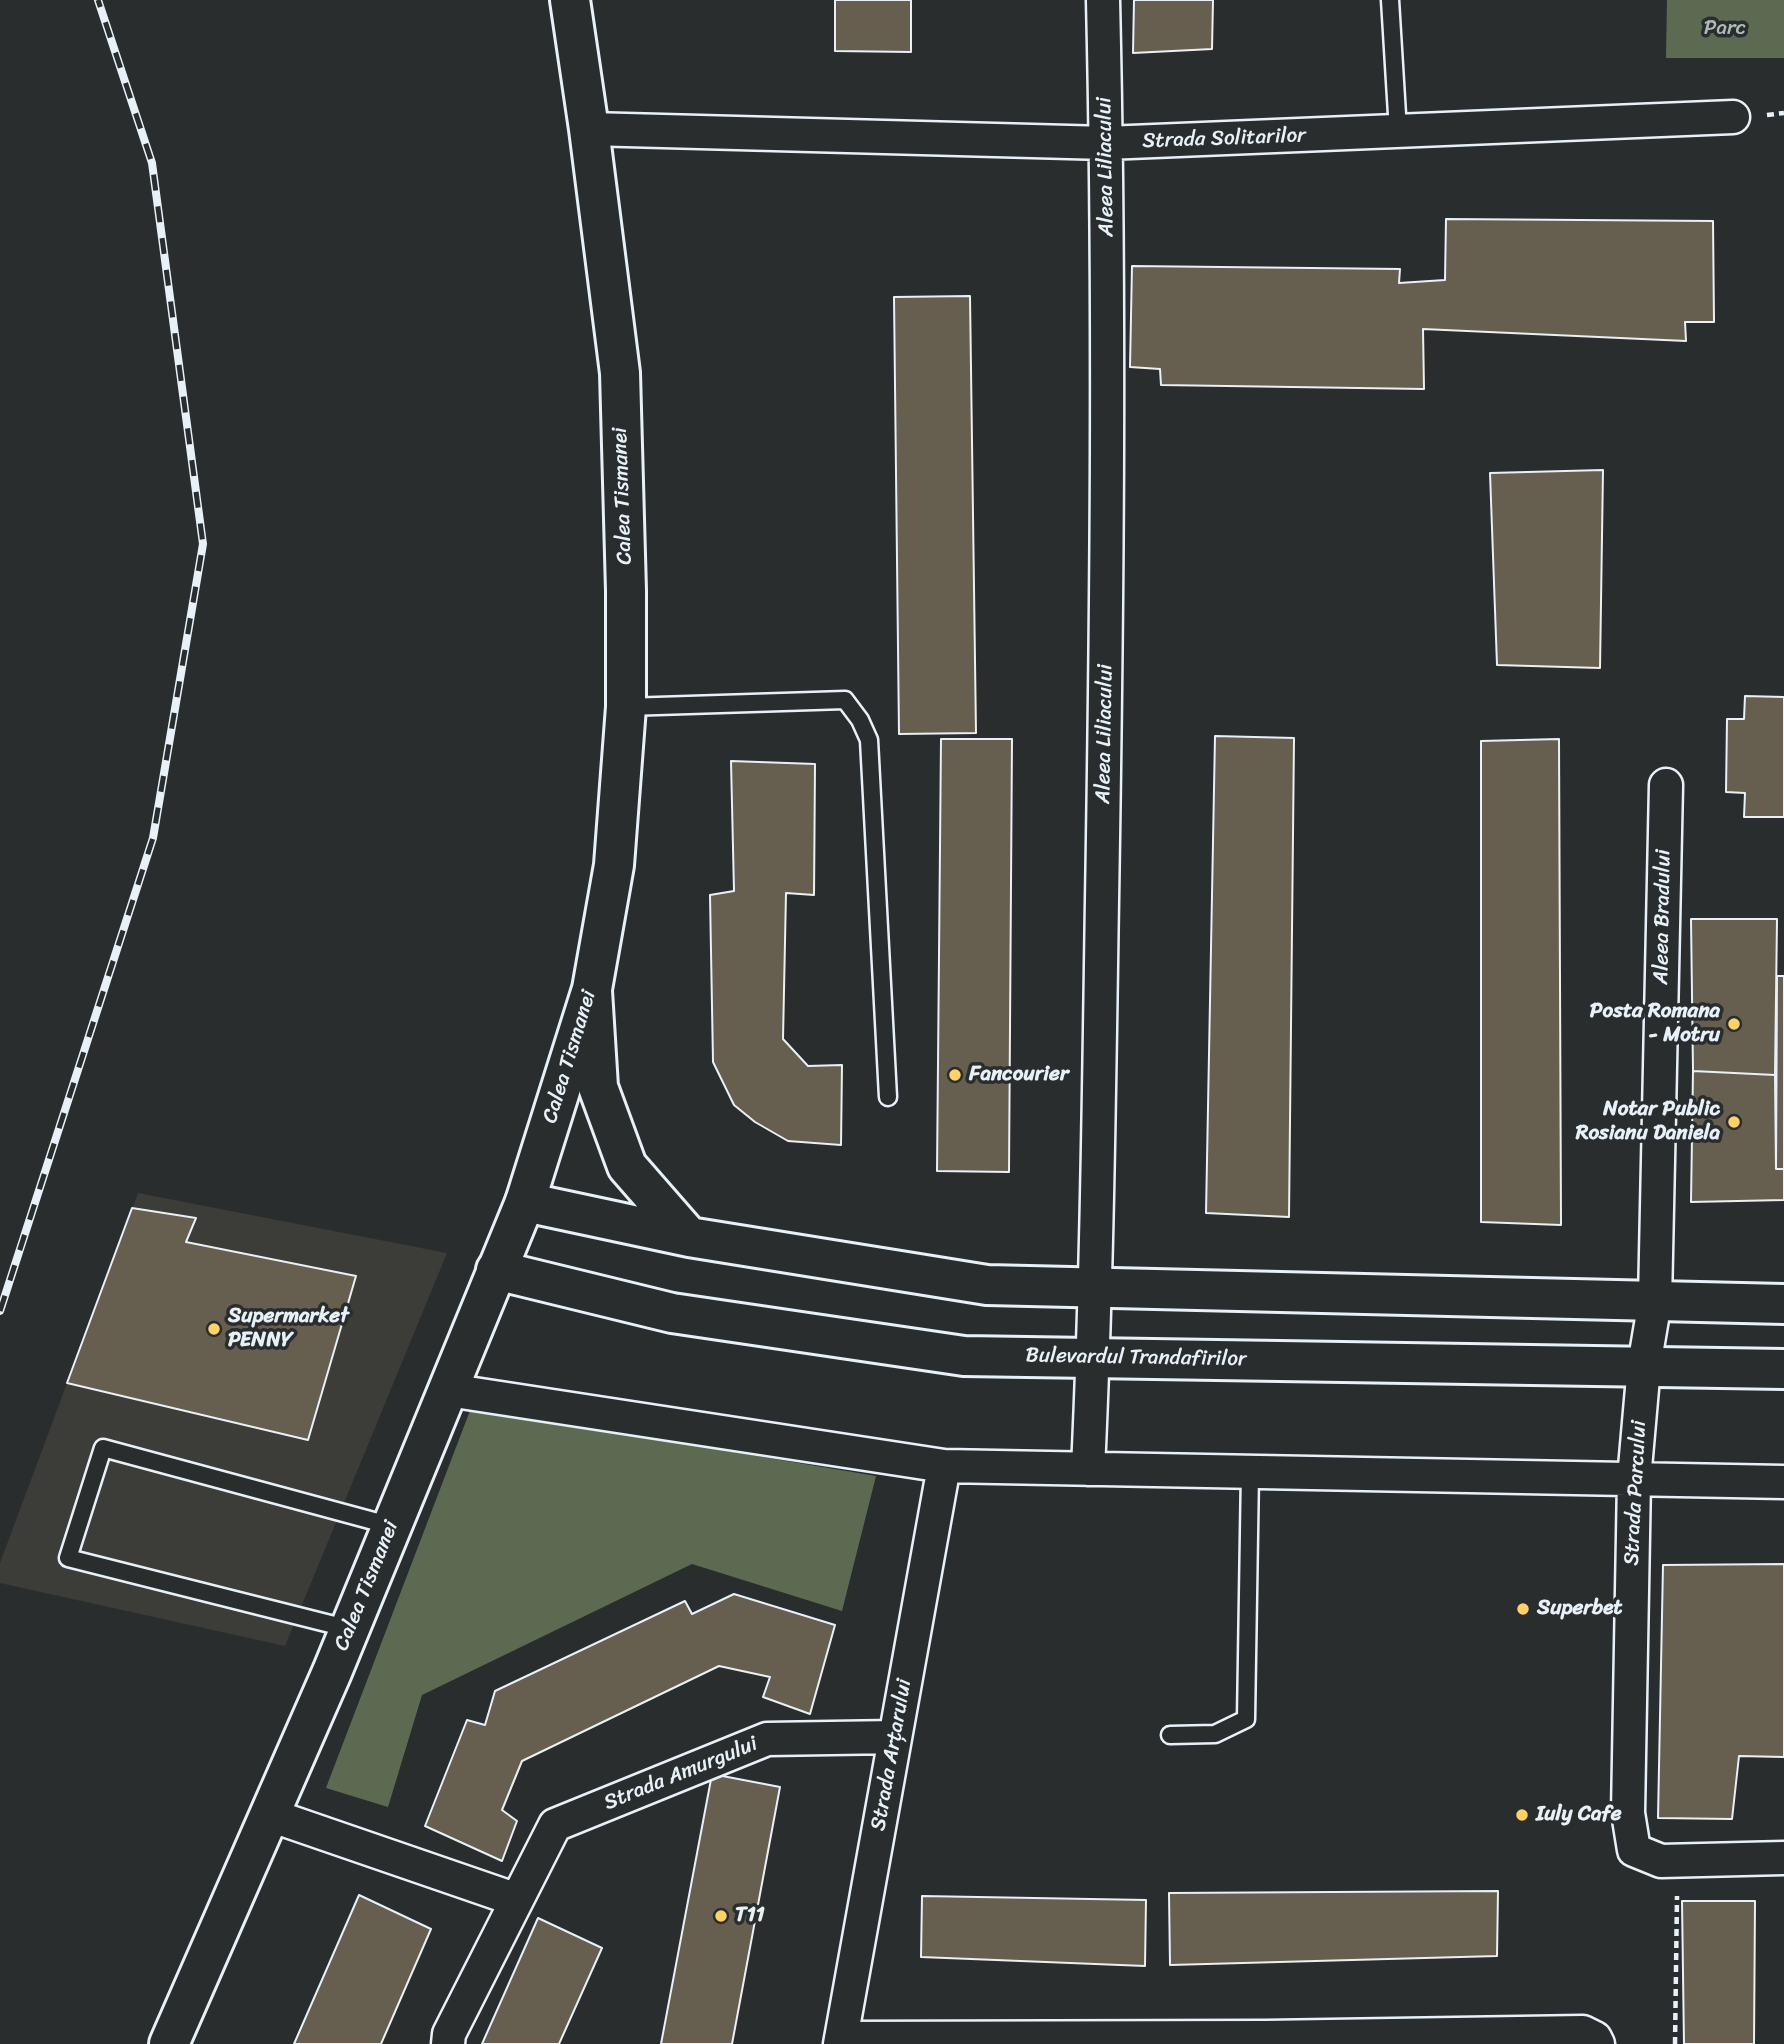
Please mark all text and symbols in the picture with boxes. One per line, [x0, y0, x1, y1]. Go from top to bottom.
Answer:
park label: Parc [1704, 16, 1746, 42]
street label: Aleea Liliacului [1092, 97, 1120, 237]
street label: Strada Solitarilor [1142, 124, 1306, 154]
street label: Calea Tismanei [608, 427, 638, 565]
street label: Aleea Liliacului [1091, 664, 1119, 804]
street label: Aleea Bradului [1649, 849, 1677, 985]
street label: Calea Tismanei [538, 988, 602, 1126]
place label: Posta Romana - Motru [1590, 999, 1720, 1049]
marker: Posta Romana - Motru [1726, 1016, 1742, 1032]
place label: Fancourier [969, 1062, 1069, 1088]
marker: Fancourier [947, 1067, 963, 1083]
place label: Notar Public Rosianu Daniela [1576, 1097, 1720, 1147]
marker: Notar Public Rosianu Daniela [1726, 1114, 1742, 1130]
place label: Supermarket PENNY [228, 1304, 349, 1354]
marker: Supermarket PENNY [206, 1321, 222, 1337]
street label: Bulevardul Trandafirilor [1025, 1343, 1247, 1373]
street label: Strada Parcului [1620, 1420, 1652, 1566]
street label: Calea Tismanei [330, 1518, 404, 1654]
place label: Superbet [1537, 1596, 1622, 1622]
marker: Superbet [1515, 1601, 1531, 1617]
street label: Strada Arțarului [866, 1677, 918, 1833]
street label: Strada Amurgului [601, 1732, 761, 1816]
place label: Iuly Cafe [1536, 1802, 1622, 1828]
marker: Iuly Cafe [1514, 1807, 1530, 1823]
place label: T11 [735, 1903, 765, 1929]
marker: T11 [713, 1908, 729, 1924]

